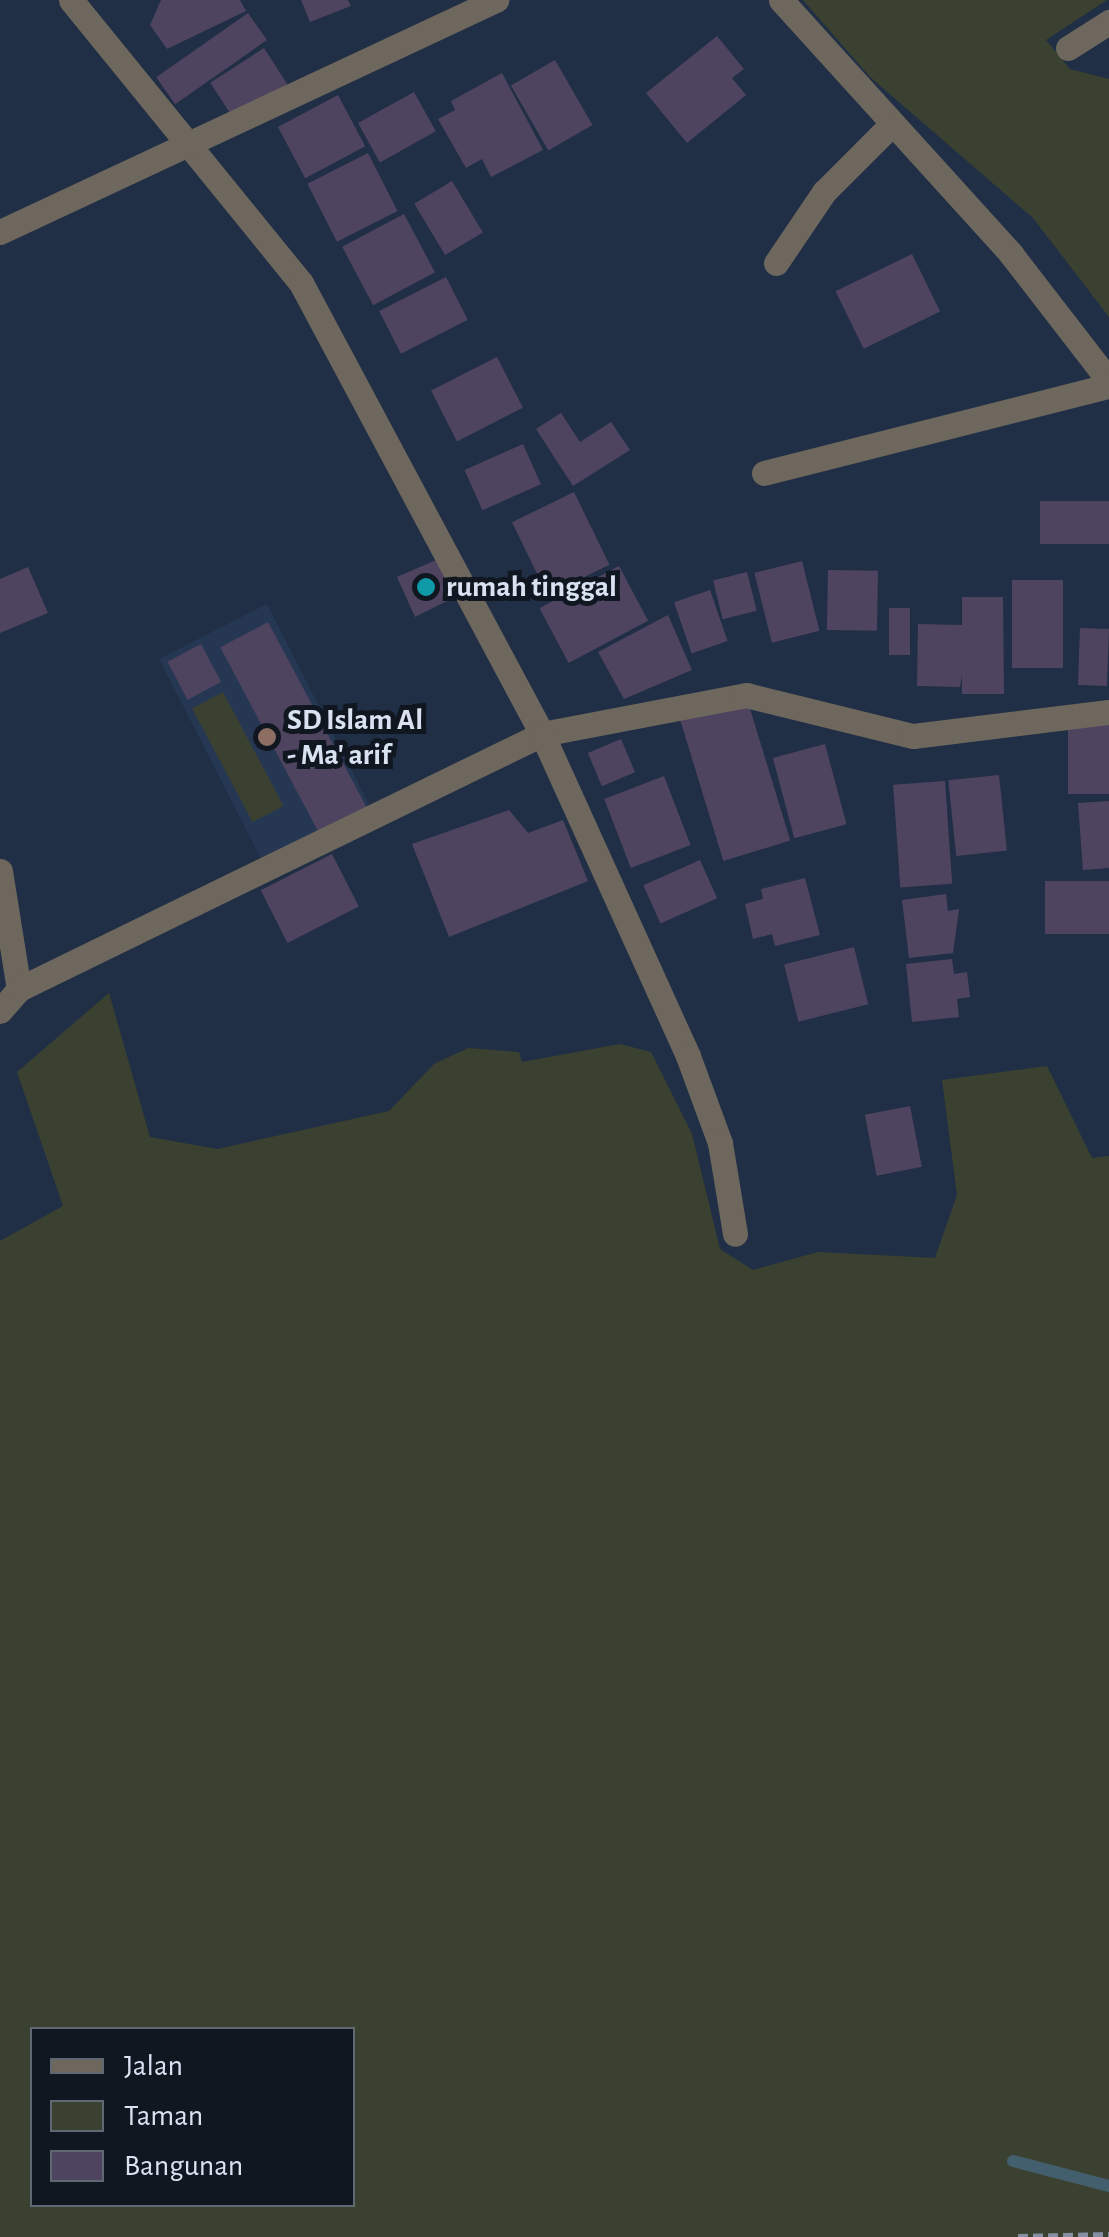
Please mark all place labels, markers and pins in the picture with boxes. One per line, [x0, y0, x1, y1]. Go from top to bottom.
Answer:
place label: rumah tinggal [446, 569, 617, 605]
marker: rumah tinggal [415, 576, 437, 598]
place label: SD Islam Al - Ma' arif [287, 702, 423, 772]
marker: SD Islam Al - Ma' arif [256, 726, 278, 748]

